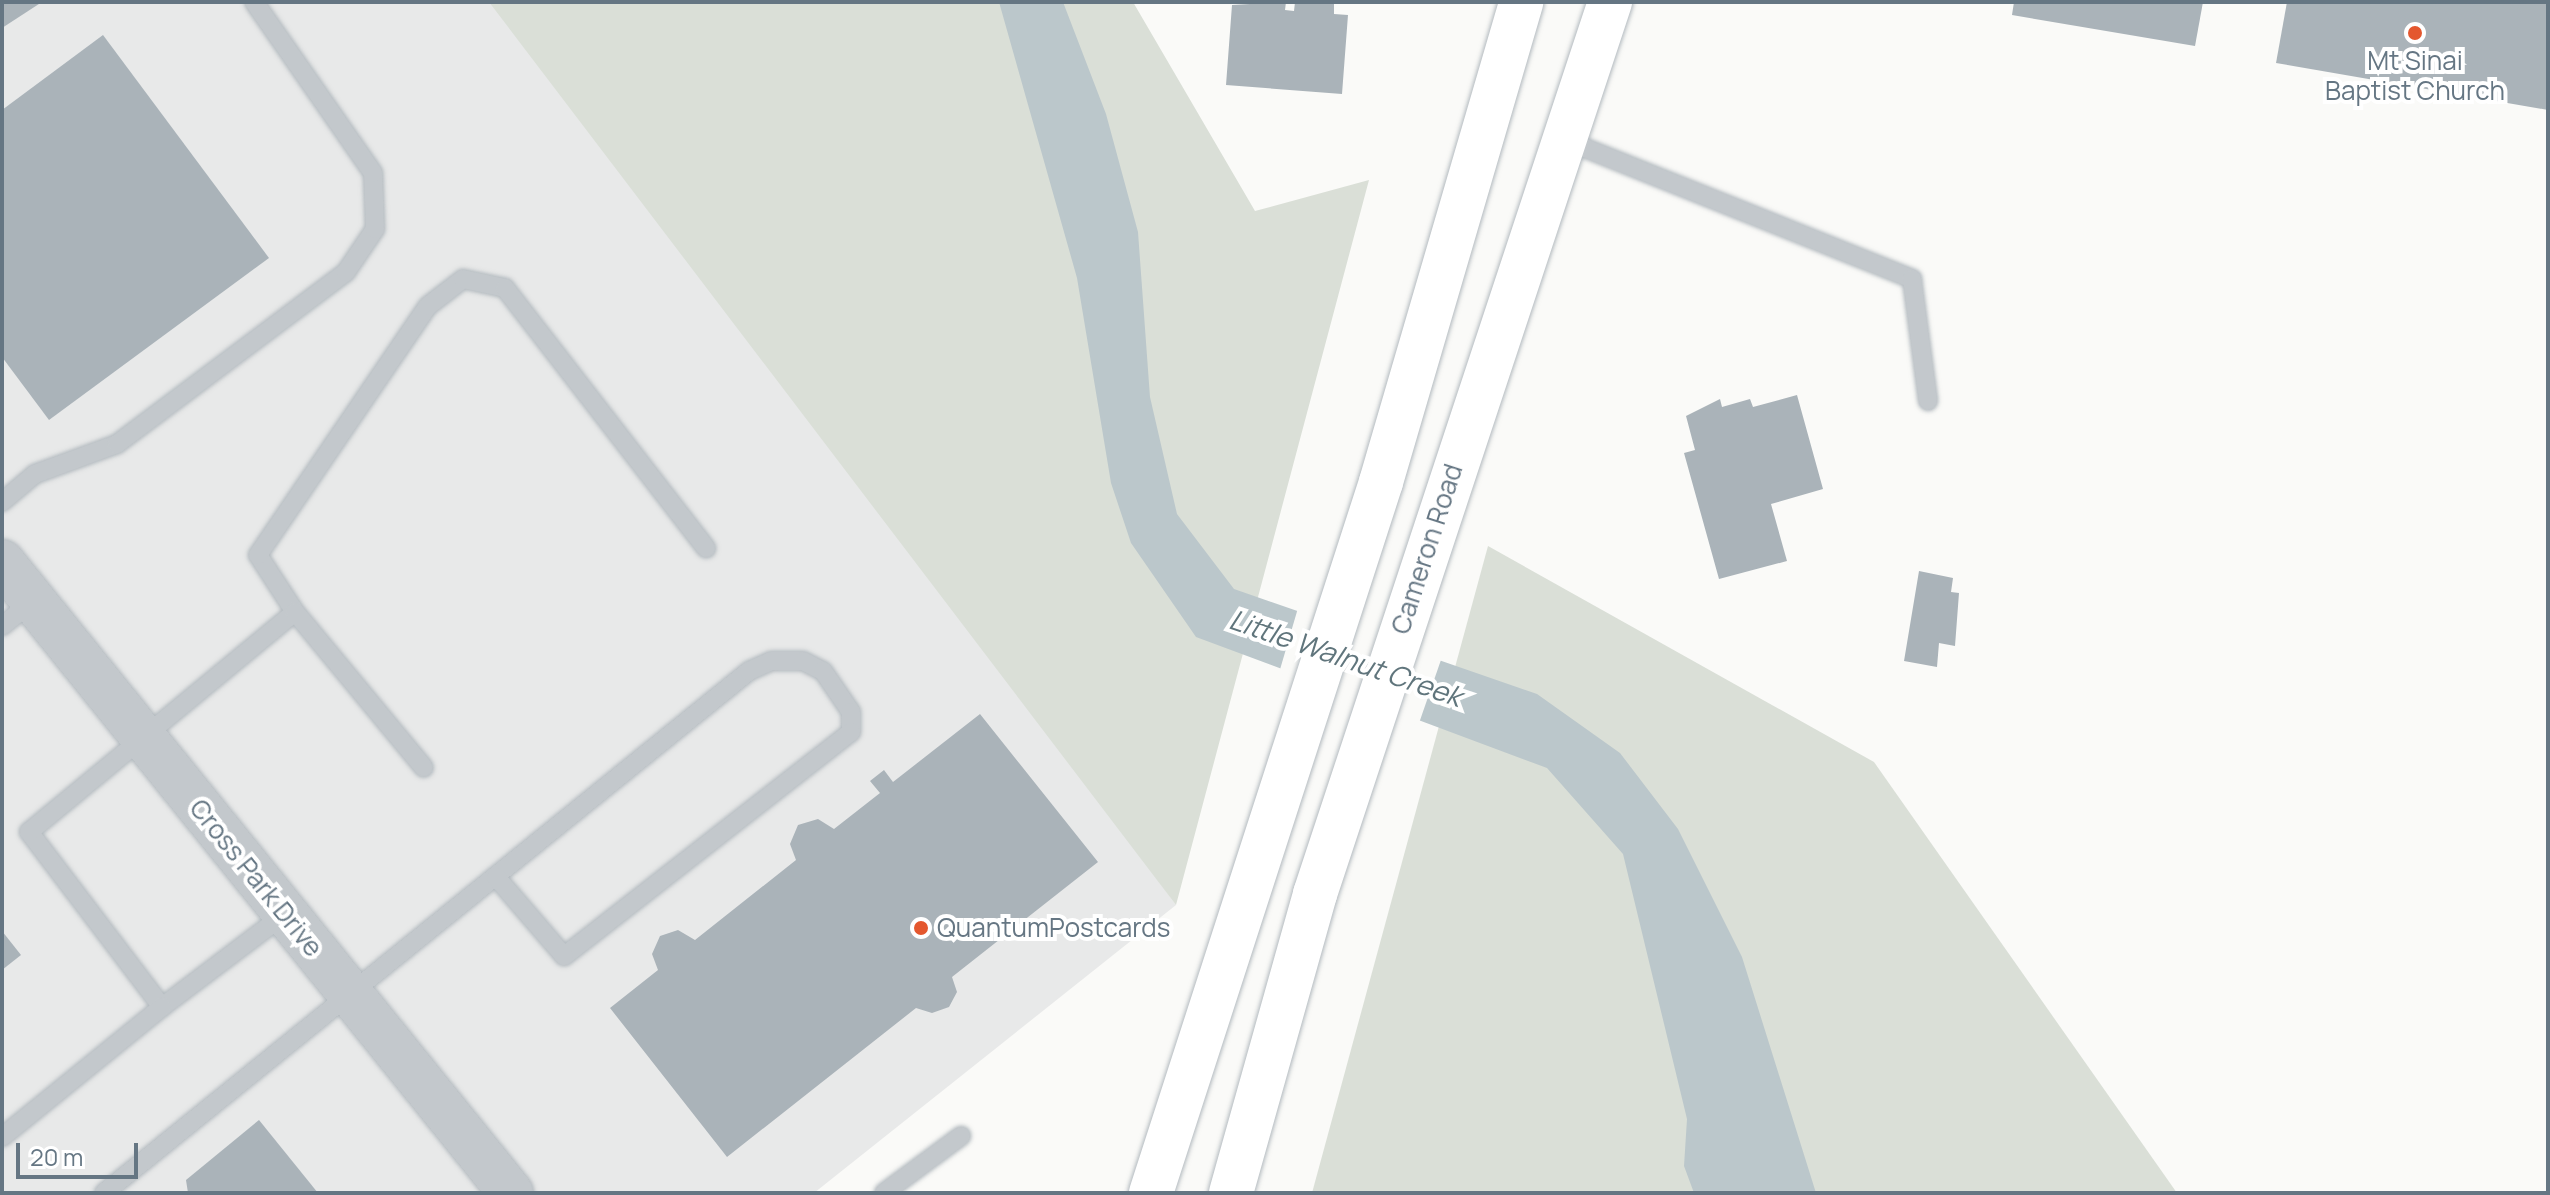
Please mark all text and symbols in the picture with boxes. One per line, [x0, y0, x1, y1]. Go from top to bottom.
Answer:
marker: Mt Sinai Baptist Church [2406, 24, 2424, 42]
place label: Mt Sinai Baptist Church [2325, 45, 2505, 106]
street label: Cameron Road [1385, 460, 1469, 638]
water label: Little Walnut Creek [1225, 601, 1467, 713]
street label: Cross Park Drive [183, 793, 329, 963]
place label: QuantumPostcards [937, 912, 1170, 944]
marker: QuantumPostcards [912, 919, 930, 937]
scale bar [20, 1127, 142, 1177]
text: 20 m [30, 1140, 83, 1173]

